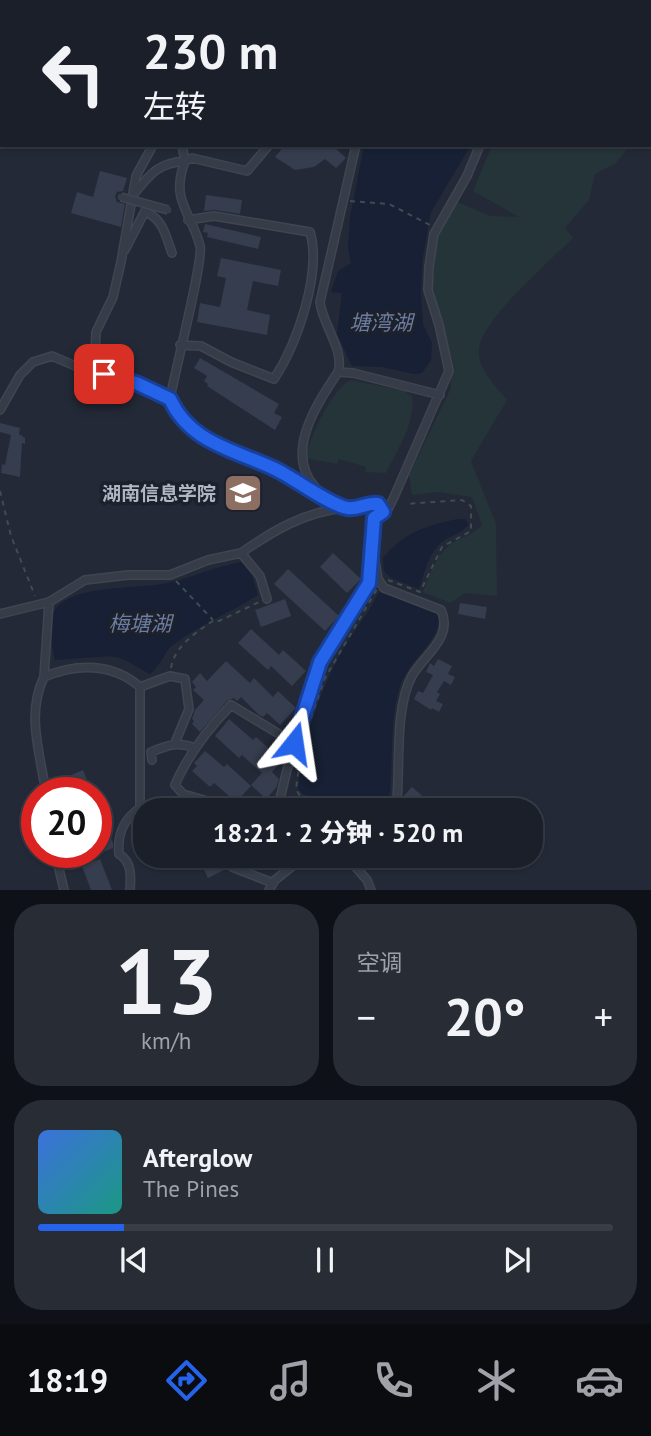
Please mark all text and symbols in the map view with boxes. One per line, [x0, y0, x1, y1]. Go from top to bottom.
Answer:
text: 230 m [143, 19, 278, 83]
icon: left [28, 28, 119, 119]
text: 左转 [143, 85, 207, 127]
water label: 塘湾湖 [350, 309, 415, 336]
pin [74, 344, 134, 404]
icon: arrive [85, 355, 123, 393]
school or university icon: 湖南信息学院 [222, 472, 264, 514]
place label: 湖南信息学院 [102, 481, 216, 505]
water label: 梅塘湖 [109, 610, 174, 637]
position arrow [257, 706, 331, 780]
speed limit sign: 20 [21, 777, 112, 868]
text: 18:21 · 2 分钟 · 520 m [213, 816, 463, 849]
text: 13 [115, 921, 218, 1039]
text: 空调 [357, 948, 403, 977]
text: 20° [444, 983, 526, 1050]
text: − [357, 992, 376, 1041]
text: + [594, 992, 613, 1041]
text: km/h [141, 1026, 191, 1055]
text: Afterglow [143, 1141, 252, 1174]
text: The Pines [143, 1174, 239, 1203]
icon: previous [115, 1241, 153, 1279]
icon: pause [306, 1241, 344, 1279]
icon: next [498, 1241, 536, 1279]
icon: directions [162, 1356, 211, 1405]
icon: music [266, 1356, 315, 1405]
icon: phone [369, 1356, 418, 1405]
icon: climate [472, 1356, 521, 1405]
icon: car [575, 1356, 624, 1405]
text: 18:19 [27, 1359, 108, 1401]

